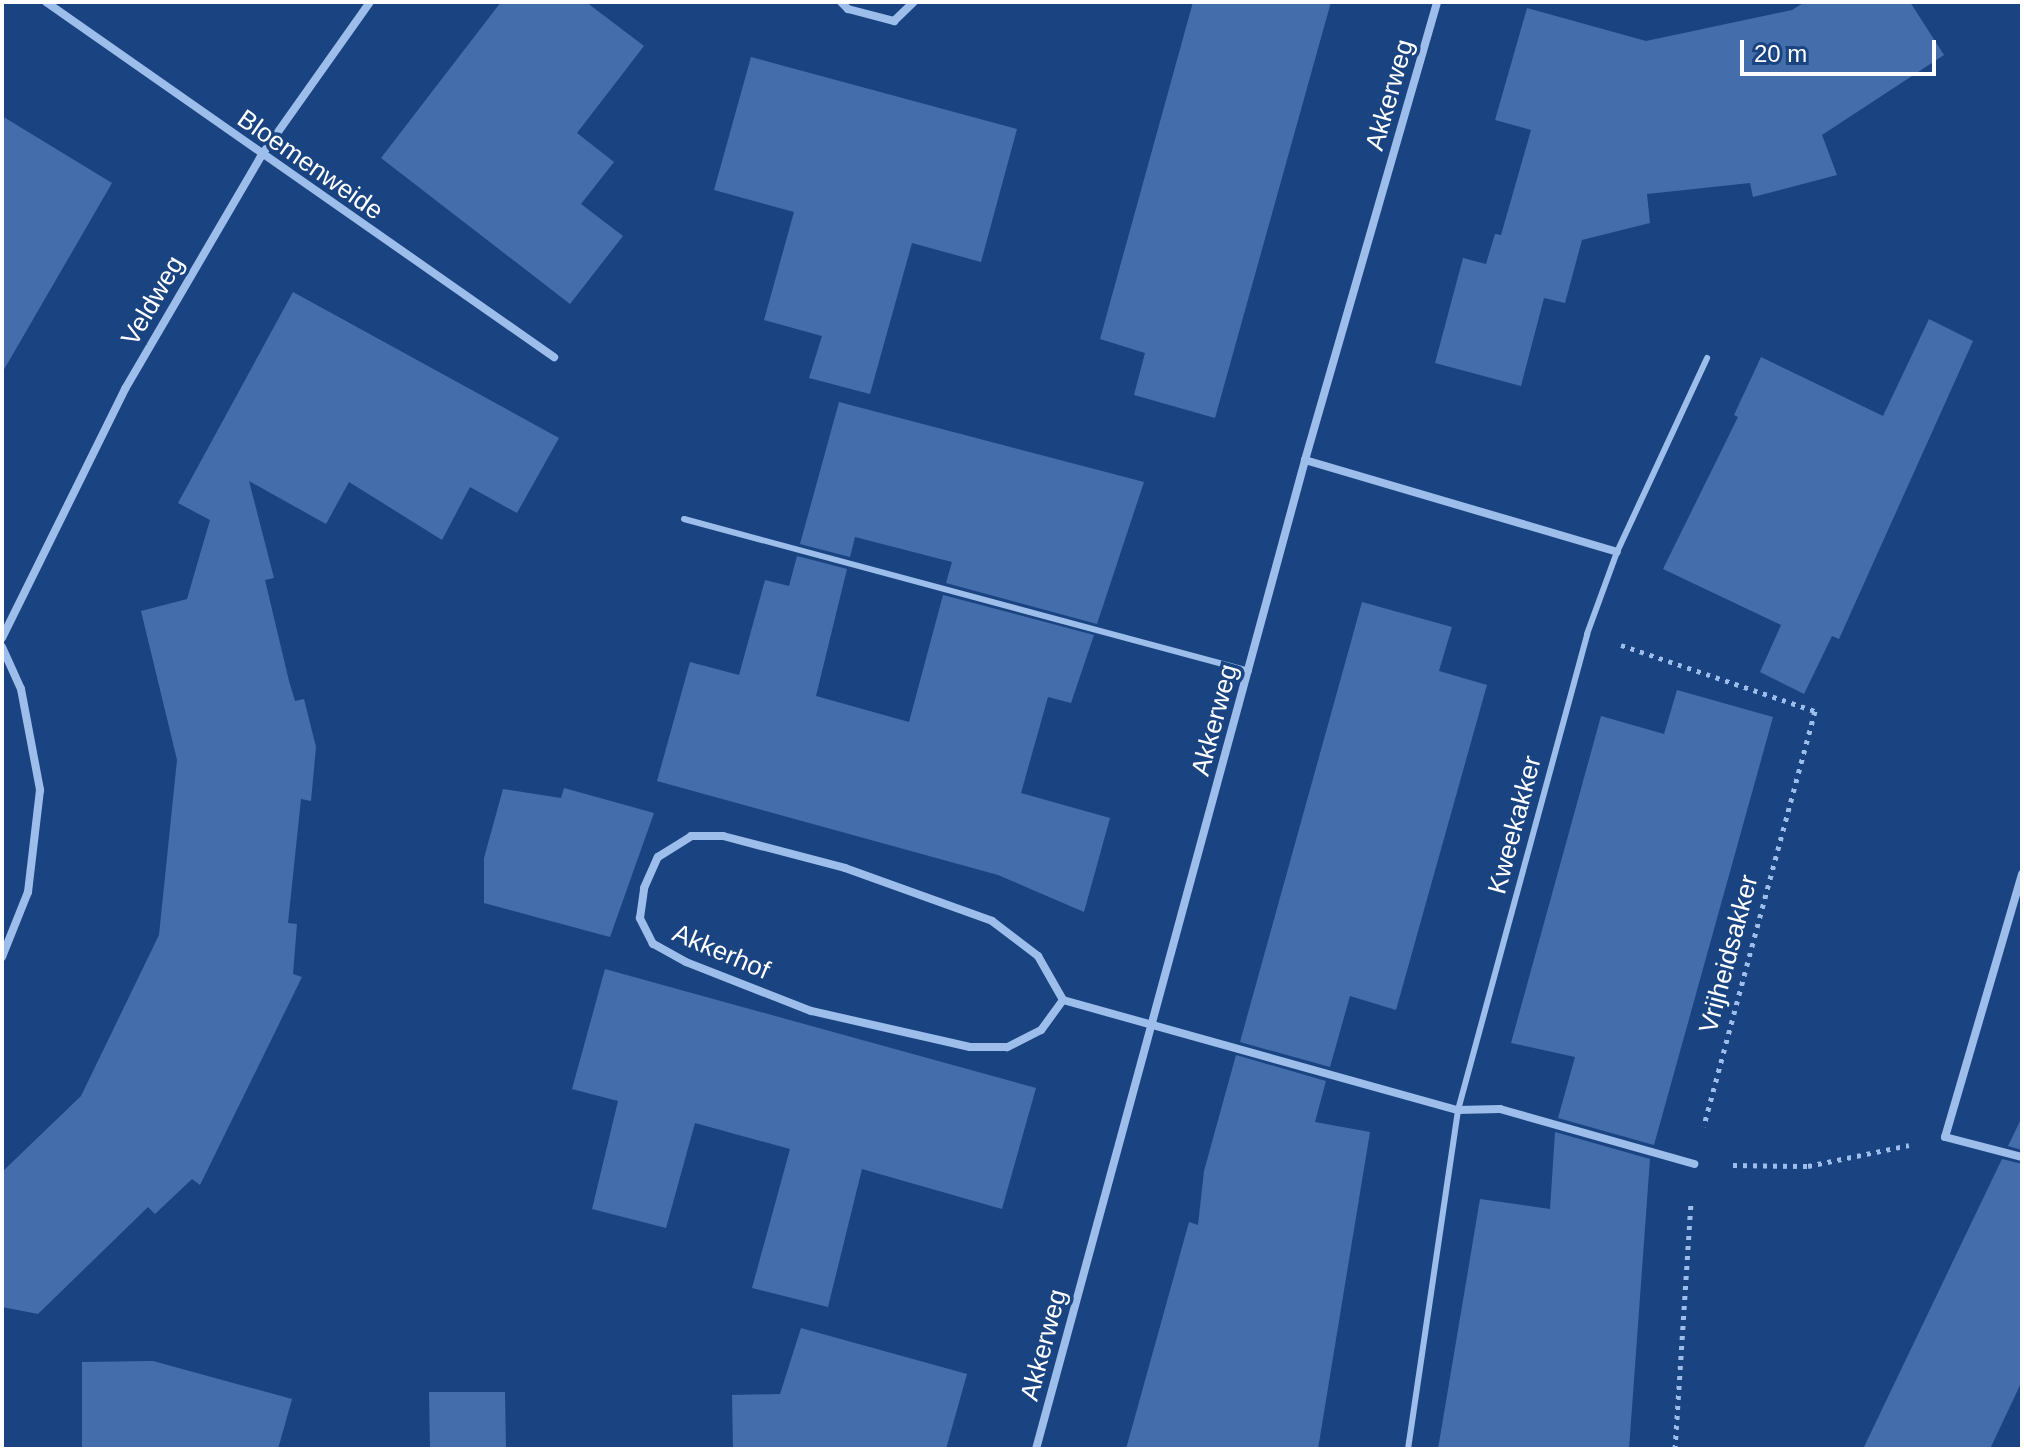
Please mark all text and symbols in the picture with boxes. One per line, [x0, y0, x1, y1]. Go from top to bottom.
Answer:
scale bar [1744, 24, 1940, 74]
street label: Akkerweg [1359, 36, 1421, 154]
text: 20 m [1754, 40, 1807, 67]
street label: Bloemenweide [231, 103, 389, 227]
street label: Veldweg [115, 251, 191, 351]
street label: Akkerweg [1185, 661, 1245, 779]
street label: Kweekakker [1482, 753, 1548, 897]
street label: Vrijheidsakker [1693, 872, 1765, 1036]
street label: Akkerhof [668, 918, 774, 986]
street label: Akkerweg [1014, 1286, 1074, 1404]

